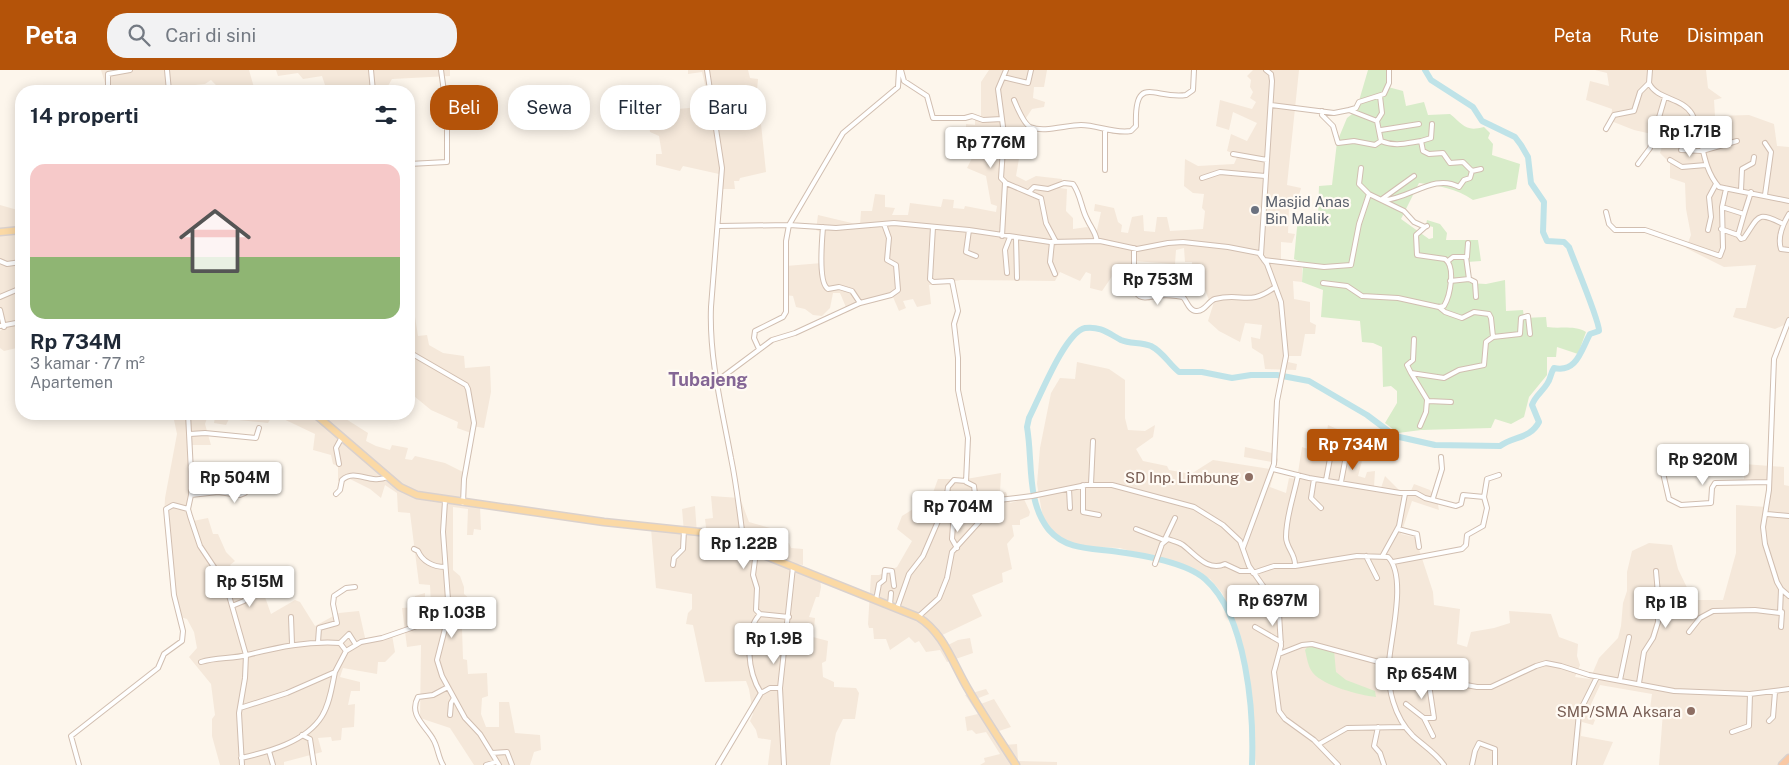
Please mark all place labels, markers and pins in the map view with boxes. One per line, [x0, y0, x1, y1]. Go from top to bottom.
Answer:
pin: Rp 1.71B [1638, 116, 1742, 158]
pin: Rp 776M [945, 126, 1037, 169]
place label: Masjid Anas Bin Malik [1265, 193, 1349, 227]
marker: Masjid Anas Bin Malik [1249, 204, 1261, 216]
pin: Rp 753M [1112, 264, 1204, 306]
pin: Rp 734M [1307, 428, 1399, 471]
pin: Rp 920M [1657, 444, 1749, 486]
pin: Rp 504M [189, 462, 281, 504]
place label: SD Inp. Limbung [1125, 469, 1239, 486]
marker: SD Inp. Limbung [1243, 471, 1255, 483]
pin: Rp 704M [912, 490, 1004, 533]
pin: Rp 1.22B [692, 528, 796, 570]
pin: Rp 515M [204, 566, 296, 608]
pin: Rp 697M [1227, 584, 1319, 627]
pin: Rp 1B [1631, 586, 1701, 629]
pin: Rp 1.03B [400, 596, 504, 639]
pin: Rp 1.9B [728, 622, 820, 665]
pin: Rp 654M [1376, 658, 1468, 700]
place label: SMP/SMA Aksara [1557, 703, 1681, 720]
marker: SMP/SMA Aksara [1685, 705, 1697, 717]

